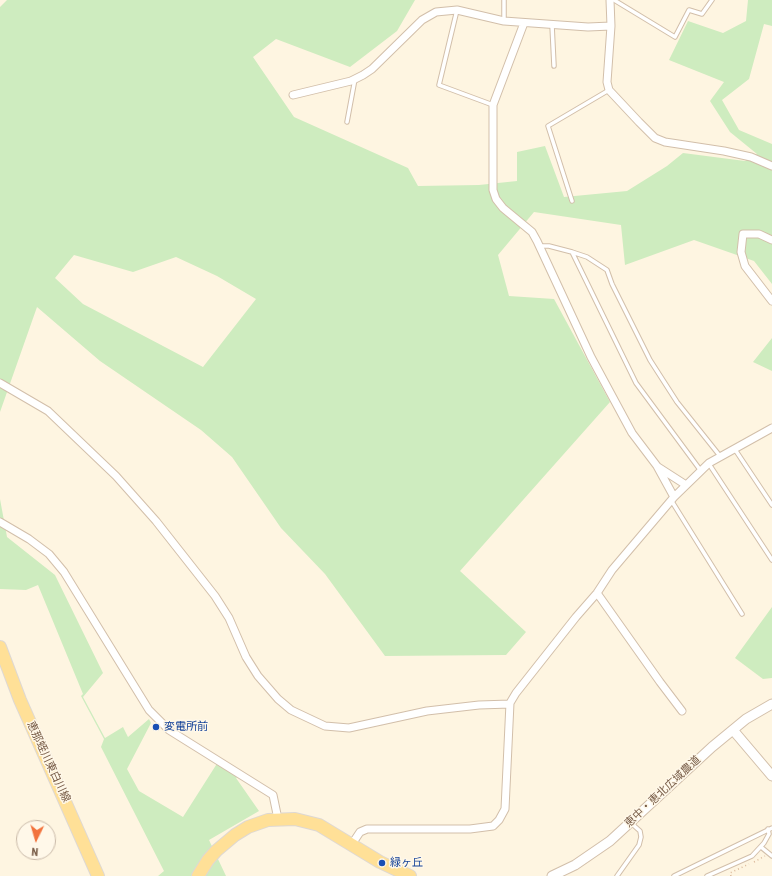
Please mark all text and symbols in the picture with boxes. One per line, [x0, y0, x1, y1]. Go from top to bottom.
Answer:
street label: 恵那蛭川東白川線 [23, 719, 73, 805]
place label: 変電所前 [164, 720, 208, 734]
marker: 変電所前 [151, 722, 161, 732]
street label: 恵中・恵北広域農道 [622, 753, 704, 831]
north arrow [16, 820, 56, 860]
text: N [31, 845, 39, 858]
place label: 緑ヶ丘 [390, 856, 423, 870]
marker: 緑ヶ丘 [377, 858, 387, 868]

